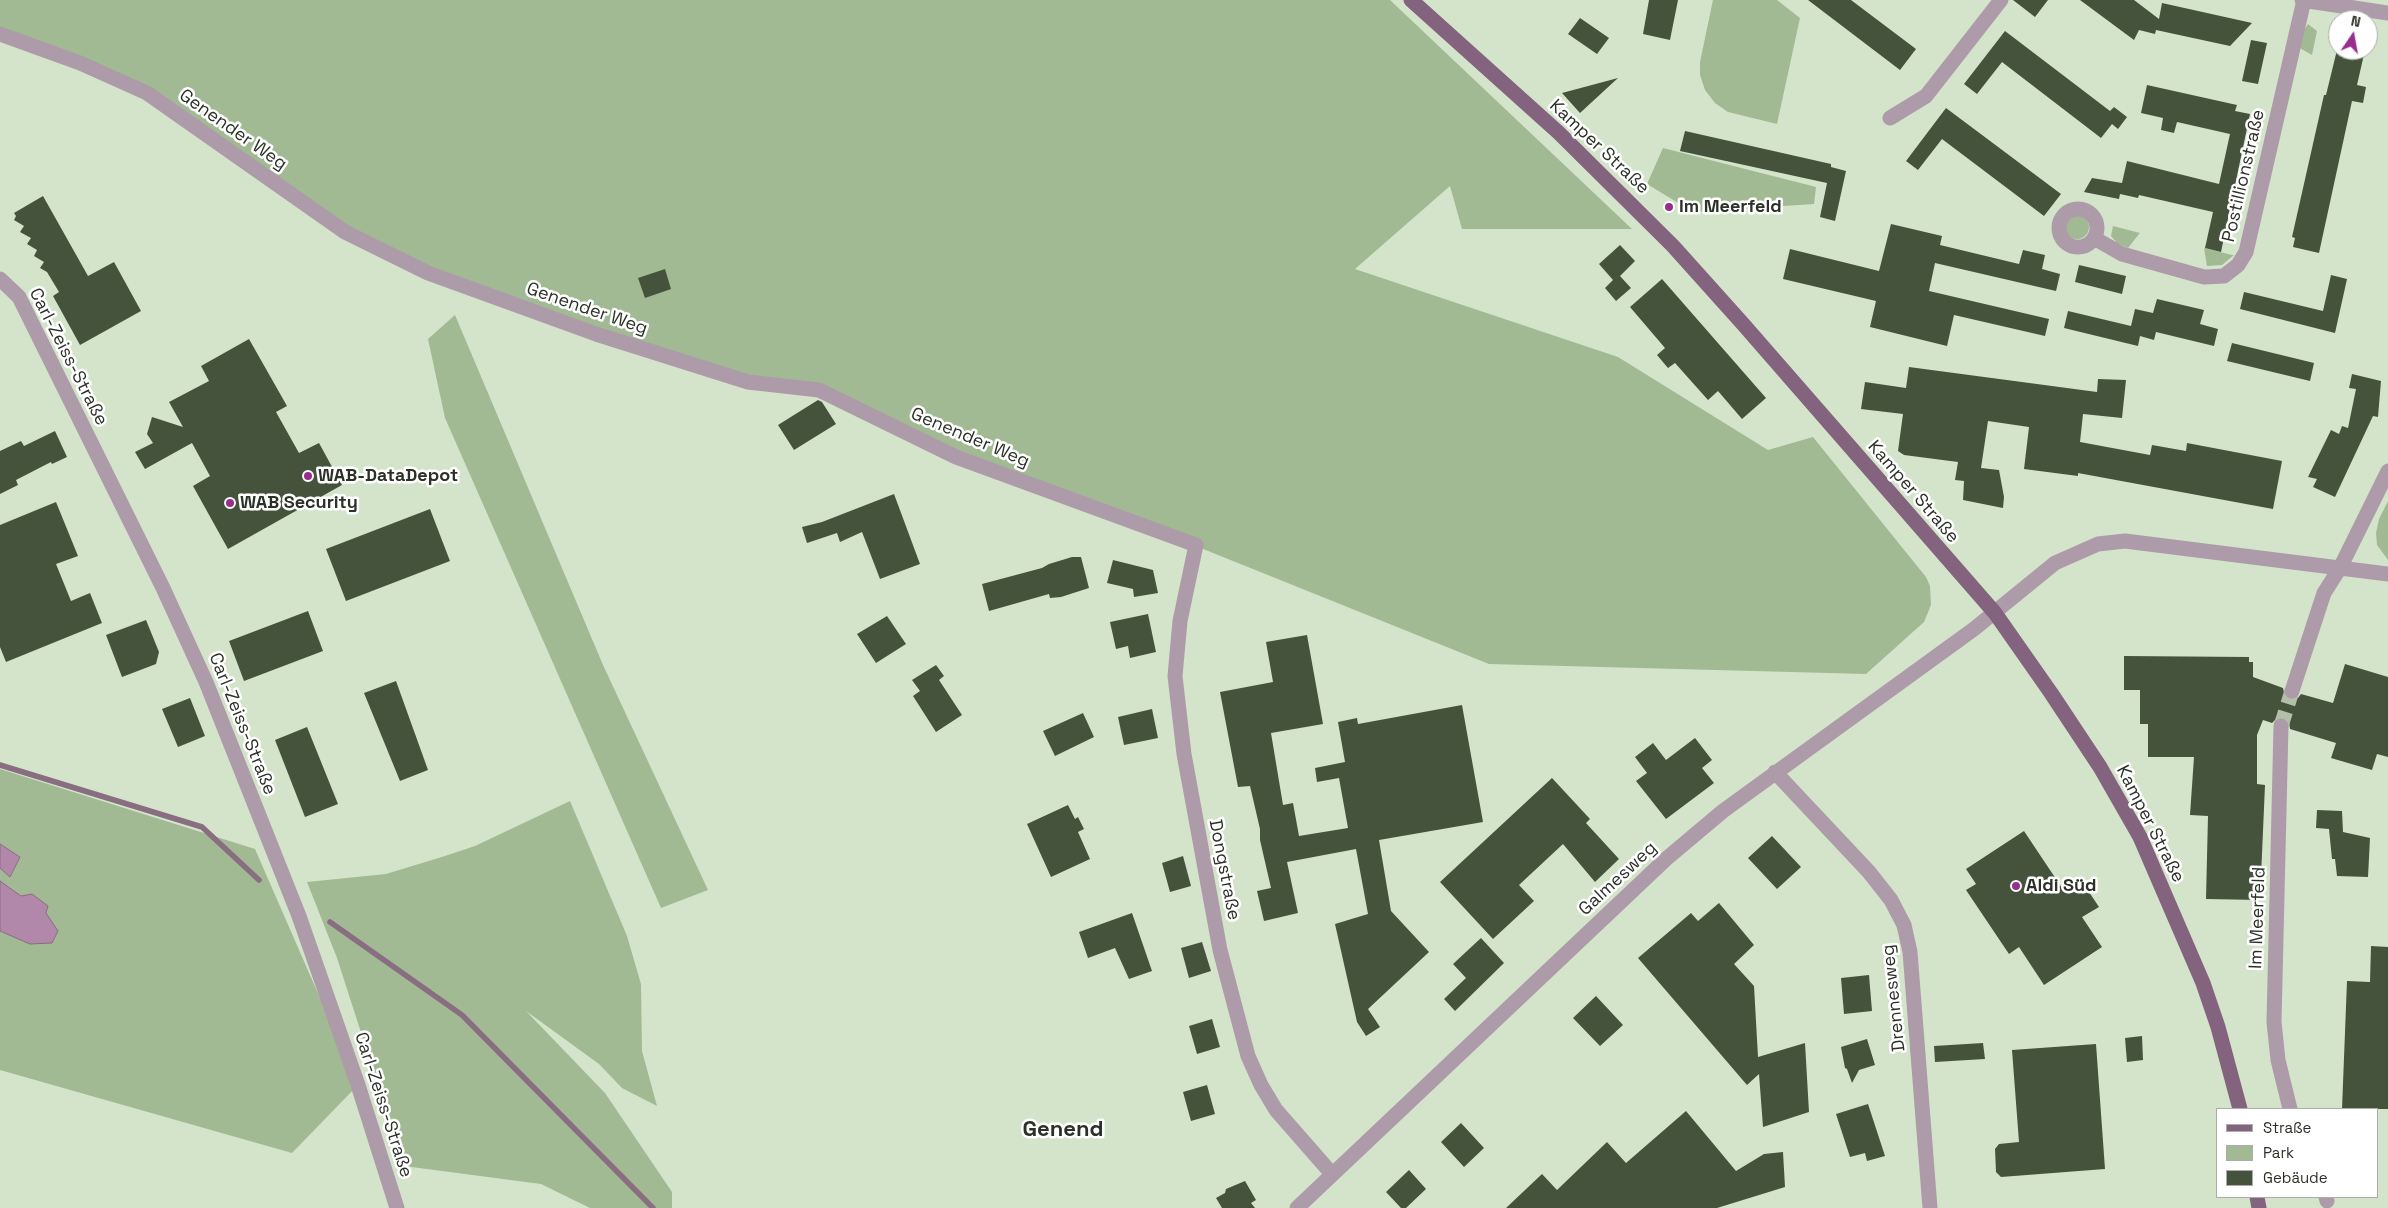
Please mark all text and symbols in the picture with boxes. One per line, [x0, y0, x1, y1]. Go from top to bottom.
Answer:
north arrow [2328, 10, 2378, 60]
text: N [2349, 12, 2362, 31]
street label: Genender Weg [175, 85, 291, 175]
street label: Kamper Straße [1545, 95, 1653, 199]
street label: Postillionstraße [2218, 108, 2270, 244]
place label: Im Meerfeld [1679, 196, 1782, 218]
marker: Im Meerfeld [1663, 201, 1675, 213]
street label: Genender Weg [524, 278, 650, 340]
street label: Carl-Zeiss-Straße [24, 285, 112, 429]
street label: Genender Weg [907, 403, 1033, 473]
street label: Kamper Straße [1863, 436, 1963, 548]
place label: WAB-DataDepot [318, 465, 458, 487]
marker: WAB-DataDepot [302, 470, 314, 482]
place label: WAB Security [240, 492, 358, 514]
marker: WAB Security [224, 497, 236, 509]
street label: Carl-Zeiss-Straße [204, 650, 280, 798]
street label: Kamper Straße [2111, 762, 2189, 886]
street label: Dongstraße [1204, 818, 1244, 922]
street label: Galmesweg [1575, 837, 1661, 921]
street label: Im Meerfeld [2245, 866, 2271, 970]
place label: Aldi Süd [2026, 875, 2097, 897]
marker: Aldi Süd [2010, 880, 2022, 892]
street label: Drennesweg [1878, 943, 1910, 1053]
street label: Carl-Zeiss-Straße [349, 1030, 417, 1180]
legend [2216, 1108, 2378, 1198]
district label: Genend [1022, 1117, 1104, 1143]
text: Straße [2263, 1118, 2311, 1137]
text: Park [2263, 1143, 2294, 1162]
text: Gebäude [2263, 1168, 2328, 1187]

